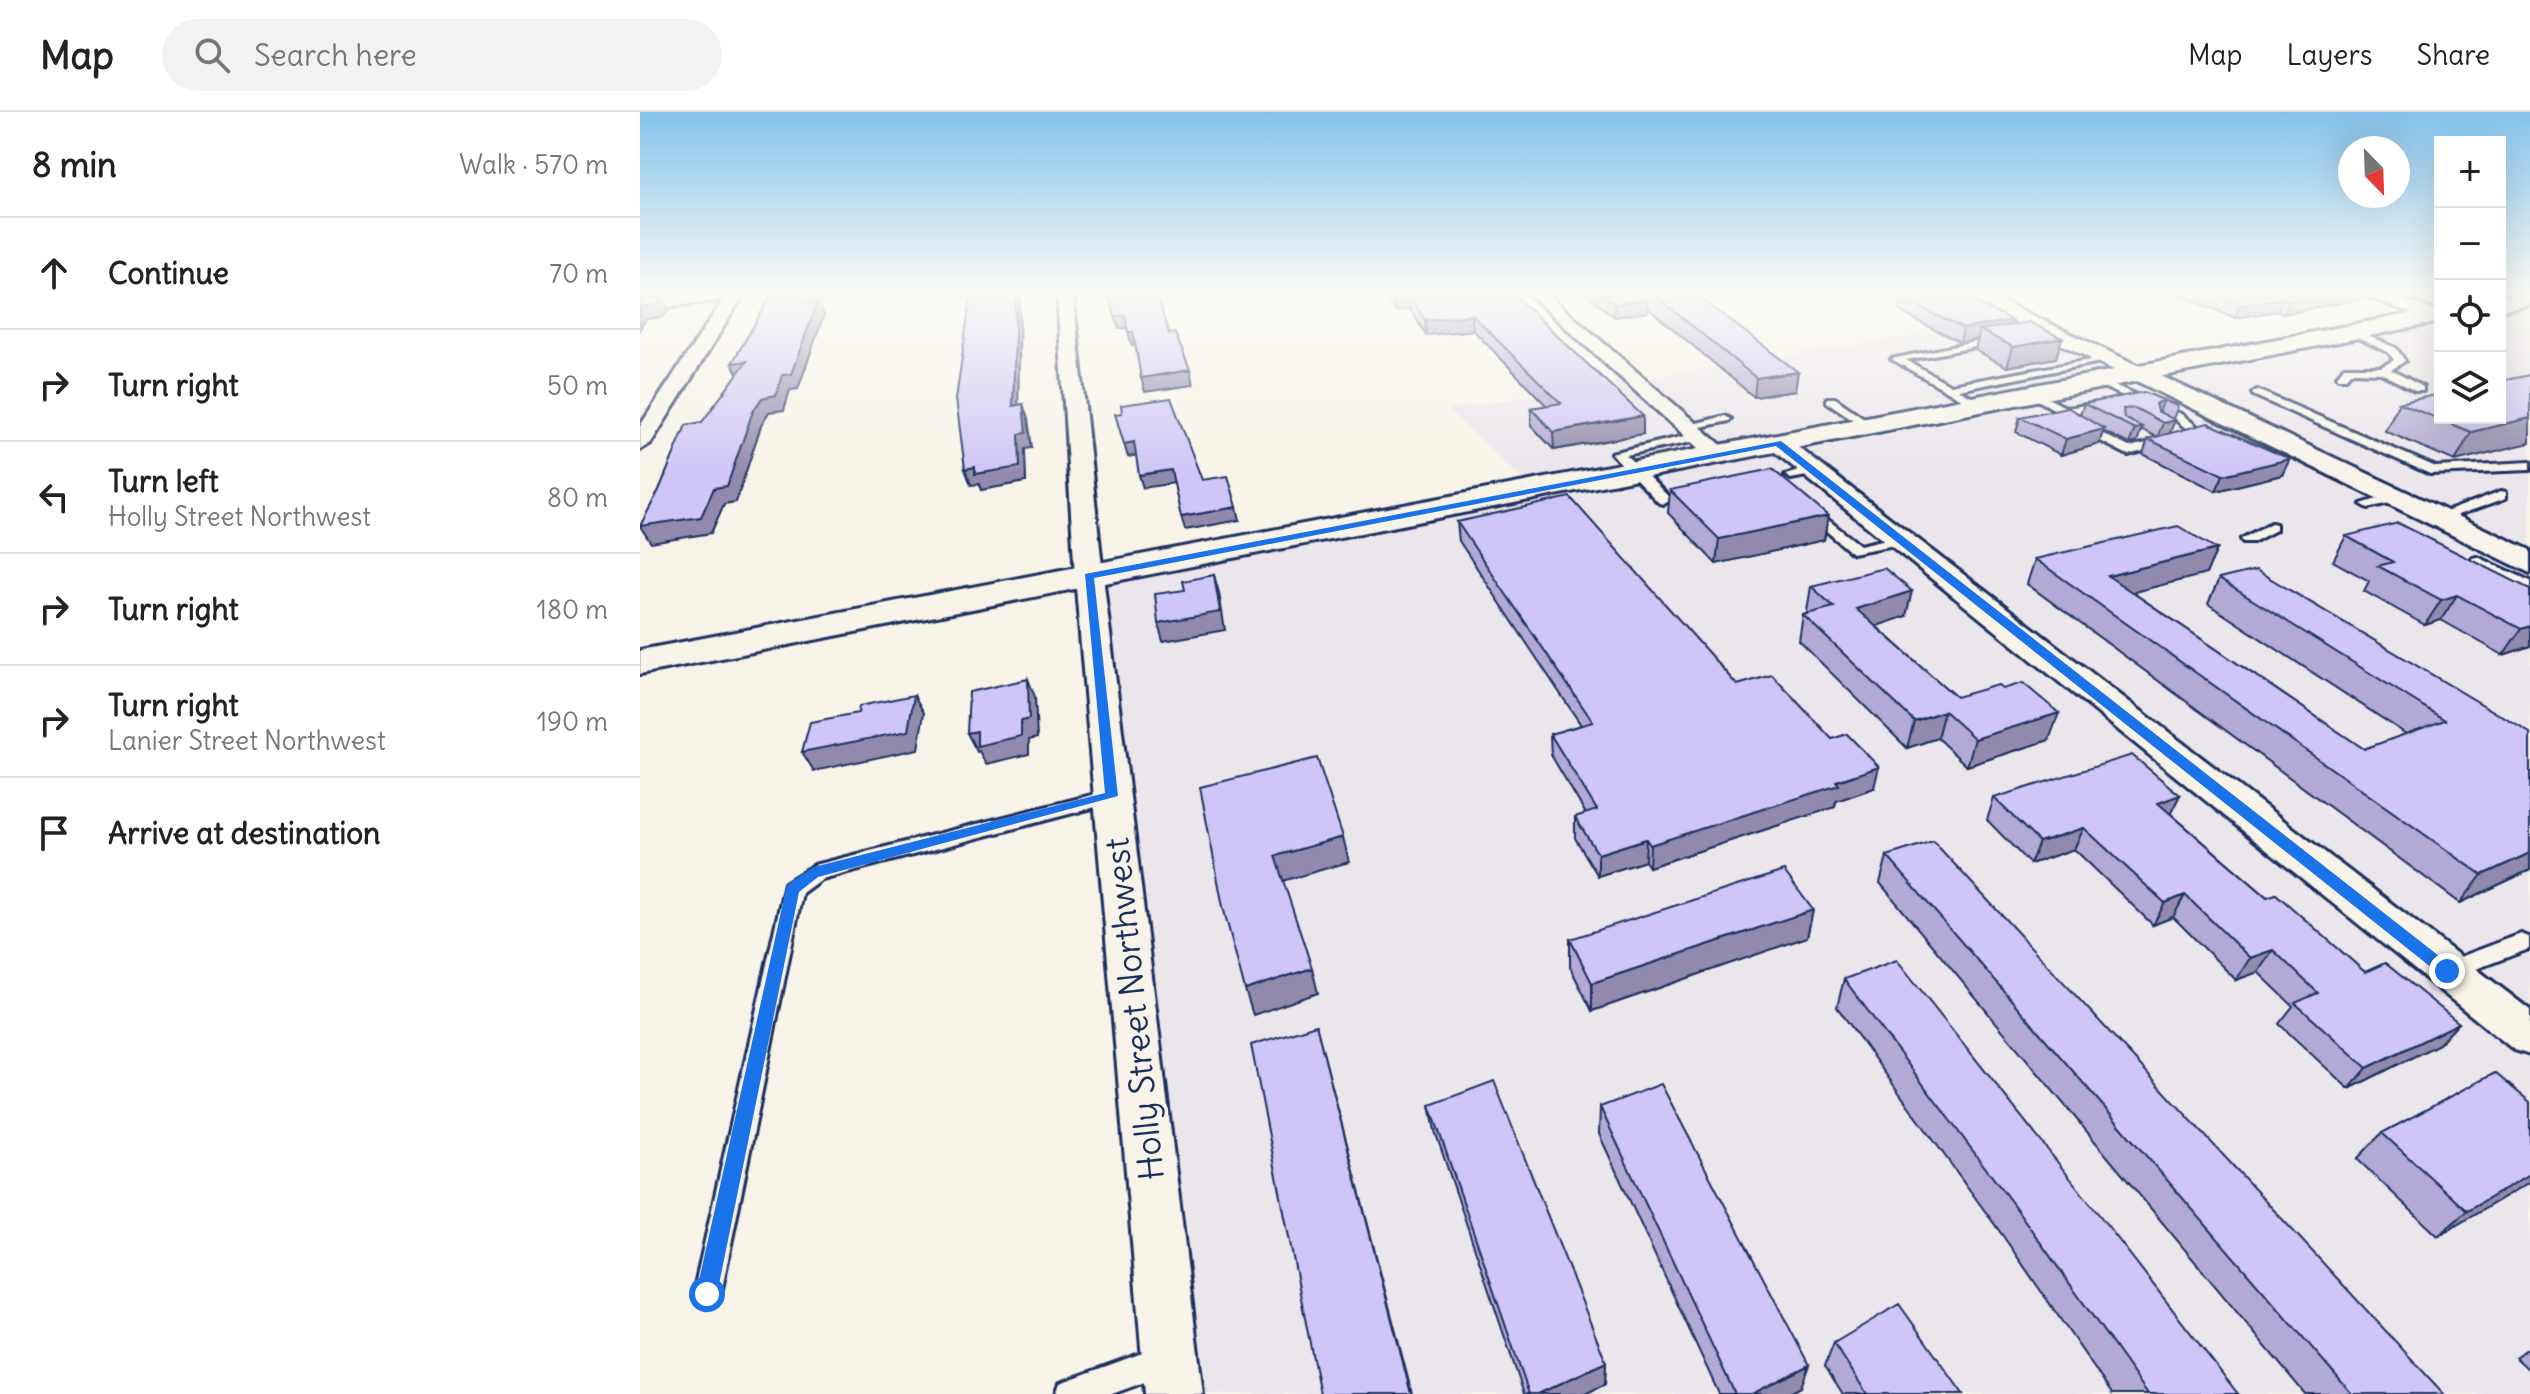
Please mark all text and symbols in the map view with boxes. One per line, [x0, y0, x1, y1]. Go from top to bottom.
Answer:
search box [162, 19, 722, 91]
text: Map [40, 32, 114, 79]
icon: search [190, 33, 234, 77]
text: Search here [254, 36, 417, 74]
text: Map [2188, 37, 2243, 73]
text: Layers [2287, 37, 2373, 73]
text: Share [2417, 37, 2490, 73]
north arrow [2338, 136, 2410, 208]
map controls [2434, 136, 2506, 424]
button: + [2434, 136, 2506, 208]
text: 8 min [32, 143, 117, 186]
text: Walk · 570 m [459, 148, 608, 181]
button: − [2434, 208, 2506, 280]
icon: ahead [32, 251, 76, 295]
text: Continue [108, 254, 229, 292]
text: 70 m [549, 257, 608, 290]
button: locate [2434, 280, 2506, 352]
button: layers [2434, 352, 2506, 424]
icon: right [32, 363, 76, 407]
text: Turn right [108, 366, 239, 404]
text: 50 m [547, 369, 608, 402]
text: Turn left [108, 462, 219, 500]
icon: left [32, 475, 76, 519]
text: 80 m [547, 481, 608, 514]
text: Holly Street Northwest [108, 500, 371, 533]
icon: right [32, 587, 76, 631]
text: Turn right [108, 590, 239, 628]
text: 180 m [537, 593, 608, 626]
text: Turn right [108, 686, 239, 724]
icon: right [32, 699, 76, 743]
text: 190 m [537, 705, 608, 738]
text: Lanier Street Northwest [108, 724, 386, 757]
icon: arrive [32, 811, 76, 855]
text: Arrive at destination [108, 814, 380, 852]
street label: Holly Street Northwest [1094, 836, 1173, 1182]
route end [2429, 953, 2465, 989]
route start [689, 1276, 725, 1312]

